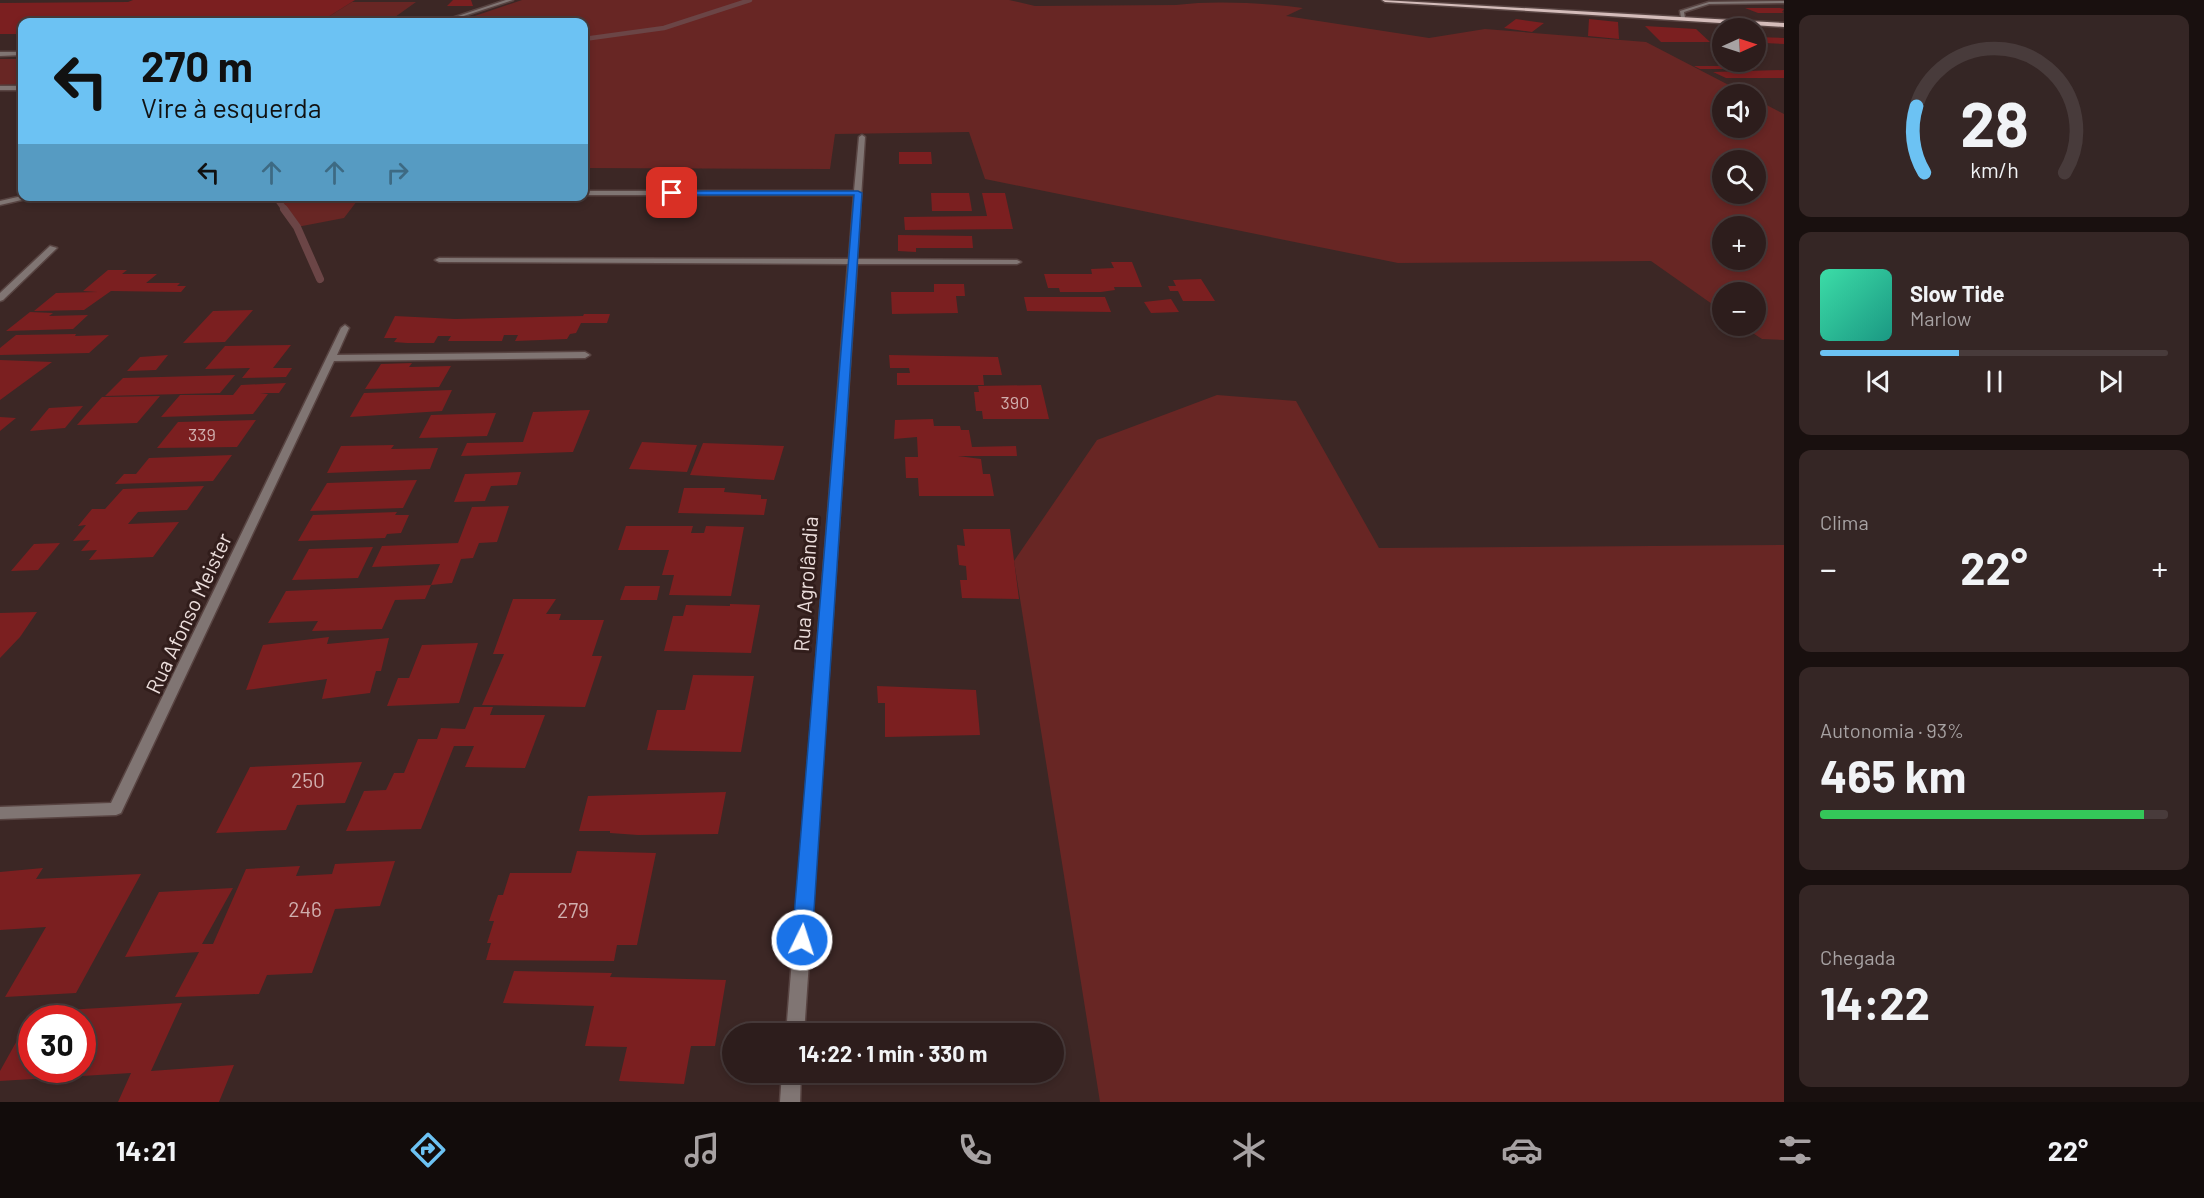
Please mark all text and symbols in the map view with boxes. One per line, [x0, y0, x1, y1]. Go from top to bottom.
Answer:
north arrow [1712, 18, 1766, 72]
map controls [1712, 18, 1766, 336]
text: 270 m [141, 40, 253, 90]
icon: left [42, 42, 120, 120]
button: sound [1712, 84, 1766, 138]
text: 28 [1960, 85, 2028, 159]
text: Vire à esquerda [141, 91, 322, 123]
button: search [1712, 150, 1766, 204]
icon: left [192, 156, 225, 189]
icon: ahead [255, 156, 288, 189]
icon: ahead [318, 156, 351, 189]
icon: right [381, 156, 414, 189]
text: km/h [1970, 158, 2018, 183]
pin [646, 167, 697, 218]
icon: arrive [655, 176, 688, 209]
button: + [1712, 216, 1766, 270]
text: Slow Tide [1910, 280, 2005, 306]
button: − [1712, 282, 1766, 336]
text: Marlow [1910, 306, 1971, 330]
icon: previous [1862, 365, 1895, 398]
icon: pause [1978, 365, 2011, 398]
icon: next [2094, 365, 2127, 398]
house number: 390 [1001, 391, 1029, 413]
house number: 339 [188, 423, 216, 445]
text: Clima [1820, 510, 1869, 534]
street label: Rua Agrolândia [788, 515, 822, 653]
street label: Rua Afonso Meister [140, 528, 236, 697]
text: 22° [1960, 540, 2028, 594]
text: − [1820, 548, 1837, 588]
text: + [2151, 548, 2168, 588]
text: Autonomia · 93% [1820, 718, 1964, 742]
text: 465 km [1820, 748, 1966, 802]
house number: 250 [291, 767, 325, 792]
house number: 246 [288, 896, 322, 921]
house number: 279 [557, 897, 589, 922]
position arrow [770, 908, 834, 972]
text: Chegada [1820, 945, 1896, 969]
text: 14:22 [1820, 975, 1930, 1029]
speed limit sign: 30 [18, 1005, 96, 1083]
text: 14:22 · 1 min · 330 m [799, 1040, 987, 1066]
icon: directions [407, 1129, 449, 1171]
icon: music [681, 1129, 723, 1171]
icon: phone [954, 1129, 996, 1171]
icon: climate [1228, 1129, 1270, 1171]
icon: car [1501, 1129, 1543, 1171]
icon: filters [1774, 1129, 1816, 1171]
text: 14:21 [116, 1134, 176, 1166]
text: 22° [2048, 1134, 2088, 1166]

